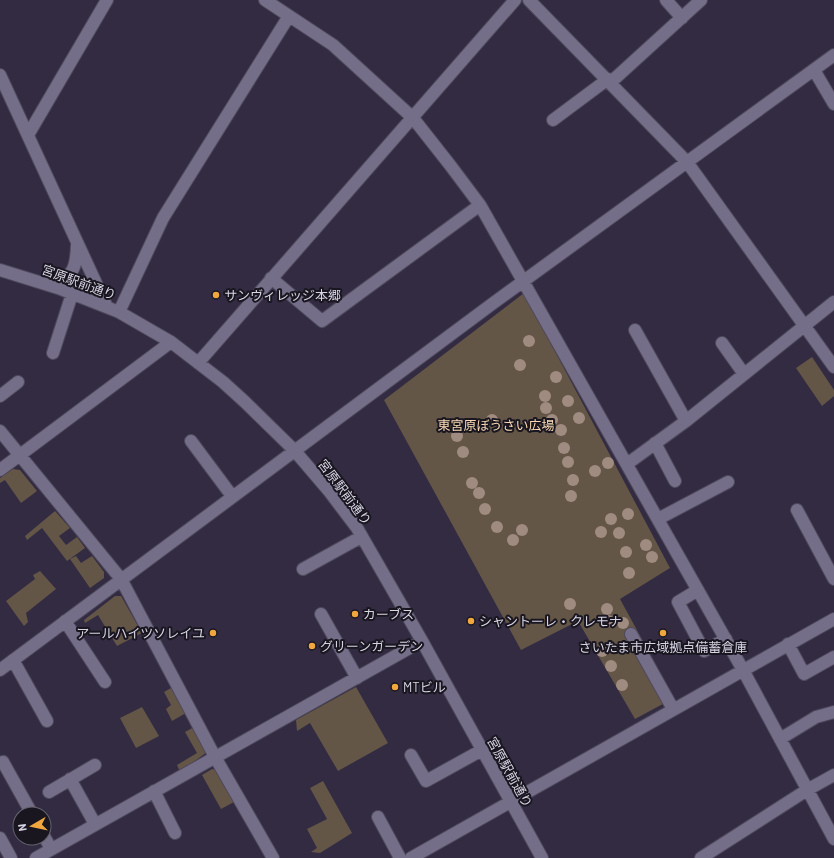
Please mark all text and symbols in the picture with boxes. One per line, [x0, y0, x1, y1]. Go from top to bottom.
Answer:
street label: 宮原駅前通り [40, 261, 118, 303]
place label: サンヴィレッジ本郷 [224, 287, 341, 303]
marker: サンヴィレッジ本郷 [211, 290, 221, 300]
park label: 東宮原ぼうさい広場 [437, 417, 555, 433]
street label: 宮原駅前通り [315, 456, 375, 528]
place label: カーブス [363, 606, 414, 622]
marker: カーブス [350, 609, 360, 619]
place label: シャントーレ・クレモナ [479, 613, 622, 629]
marker: シャントーレ・クレモナ [466, 616, 476, 626]
place label: アールハイツソレイユ [76, 625, 205, 641]
marker: アールハイツソレイユ [208, 628, 218, 638]
marker: さいたま市広域拠点備蓄倉庫 [658, 628, 668, 638]
place label: グリーンガーデン [320, 638, 423, 654]
place label: さいたま市広域拠点備蓄倉庫 [579, 639, 747, 655]
marker: グリーンガーデン [307, 641, 317, 651]
place label: MTビル [403, 679, 446, 695]
marker: MTビル [390, 682, 400, 692]
street label: 宮原駅前通り [484, 734, 536, 810]
north arrow [12, 806, 52, 846]
text: N [15, 823, 29, 832]

